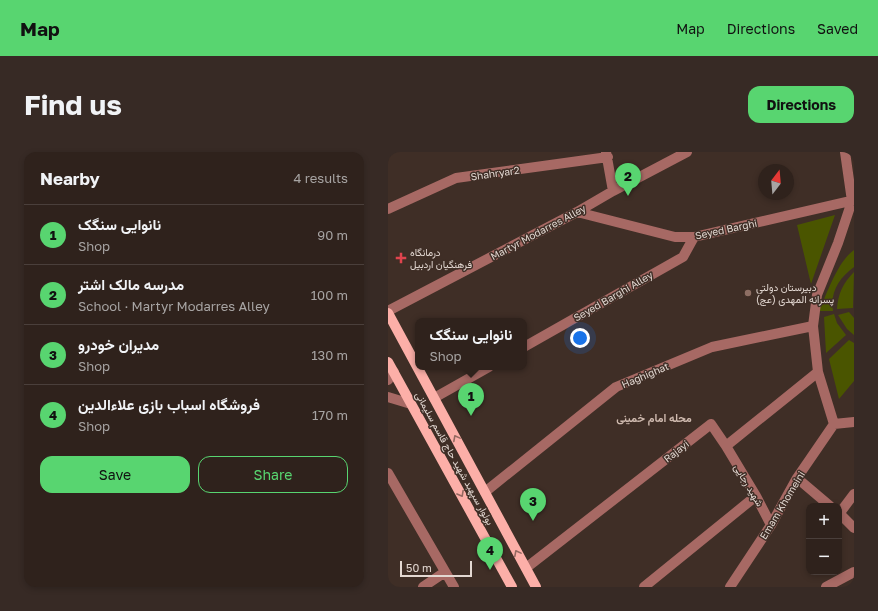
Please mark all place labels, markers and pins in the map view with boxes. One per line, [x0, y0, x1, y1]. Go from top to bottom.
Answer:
pin: 2 [615, 163, 641, 196]
place label: درمانگاه فرهنگیان اردبیل [410, 246, 472, 271]
marker: درمانگاه فرهنگیان اردبیل [395, 252, 407, 264]
place label: دبیرستان دولتی پسرانه المهدی (عج) [756, 281, 834, 307]
marker: دبیرستان دولتی پسرانه المهدی (عج) [743, 288, 753, 298]
pin: 1 [458, 383, 484, 416]
pin: 3 [520, 488, 546, 521]
pin: 4 [477, 537, 503, 570]

